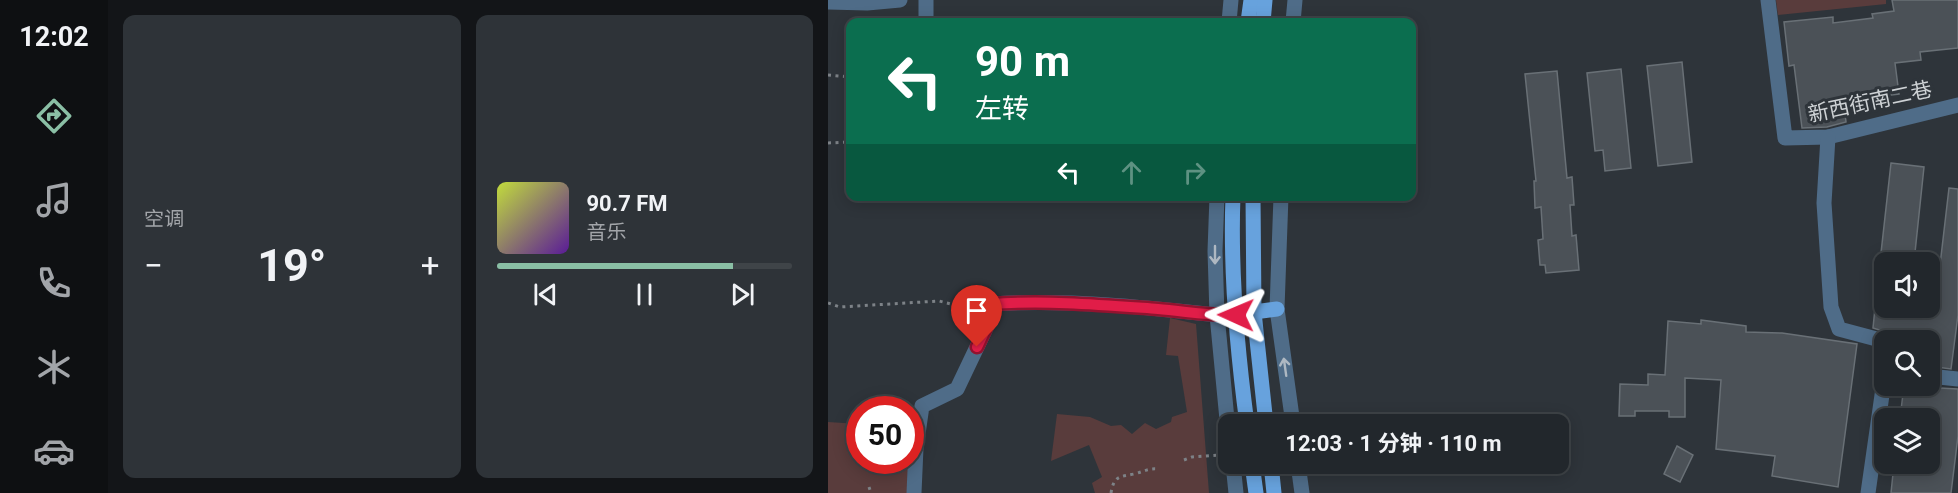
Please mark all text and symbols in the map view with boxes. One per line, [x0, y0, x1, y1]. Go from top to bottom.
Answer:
text: 12:02 [19, 21, 89, 53]
text: 90 m [975, 37, 1070, 86]
icon: left [876, 42, 954, 120]
street label: 新西街南二巷 [1806, 77, 1934, 127]
text: 左转 [975, 93, 1029, 125]
icon: directions [33, 95, 75, 137]
icon: left [1052, 156, 1085, 189]
icon: ahead [1115, 156, 1148, 189]
icon: right [1178, 156, 1211, 189]
icon: music [33, 179, 75, 221]
text: 90.7 FM [587, 191, 668, 216]
text: 空调 [144, 207, 184, 231]
text: 音乐 [587, 220, 627, 244]
text: 19° [257, 239, 326, 292]
one-way arrow [1209, 244, 1221, 264]
text: − [144, 246, 163, 285]
text: + [421, 246, 440, 285]
map controls [1874, 252, 1940, 474]
button: sound [1874, 252, 1940, 318]
icon: phone [33, 262, 75, 304]
icon: previous [529, 278, 562, 311]
icon: pause [628, 278, 661, 311]
icon: next [726, 278, 759, 311]
position arrow [1204, 283, 1268, 347]
pin [951, 285, 1002, 347]
icon: arrive [960, 294, 993, 327]
button: search [1874, 330, 1940, 396]
icon: climate [33, 346, 75, 388]
one-way arrow [1279, 357, 1290, 377]
speed limit sign: 50 [846, 396, 924, 474]
button: layers [1874, 408, 1940, 474]
icon: car [33, 430, 75, 472]
text: 12:03 · 1 分钟 · 110 m [1285, 431, 1502, 456]

